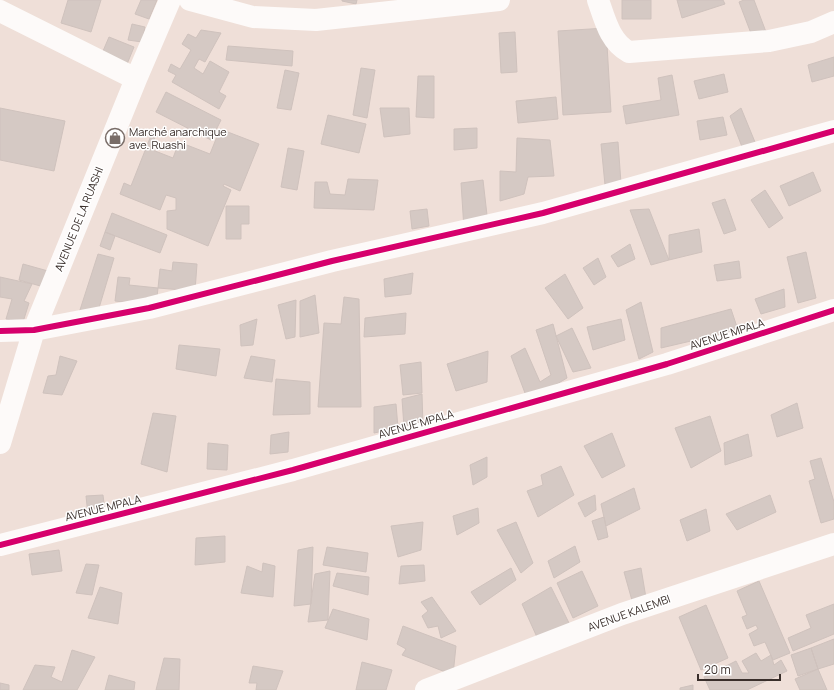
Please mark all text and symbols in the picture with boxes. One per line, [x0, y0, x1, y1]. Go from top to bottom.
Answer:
place label: Marché anarchique ave. Ruashi [129, 124, 227, 152]
shop icon: Marché anarchique ave. Ruashi [104, 127, 126, 149]
street label: AVENUE DE LA RUASHI [51, 164, 106, 273]
street label: AVENUE MPALA [688, 314, 766, 353]
street label: AVENUE MPALA [376, 406, 455, 441]
street label: AVENUE MPALA [63, 491, 142, 524]
street label: AVENUE KALEMBI [585, 591, 672, 634]
scale bar [698, 656, 780, 682]
text: 20 m [704, 661, 731, 678]

